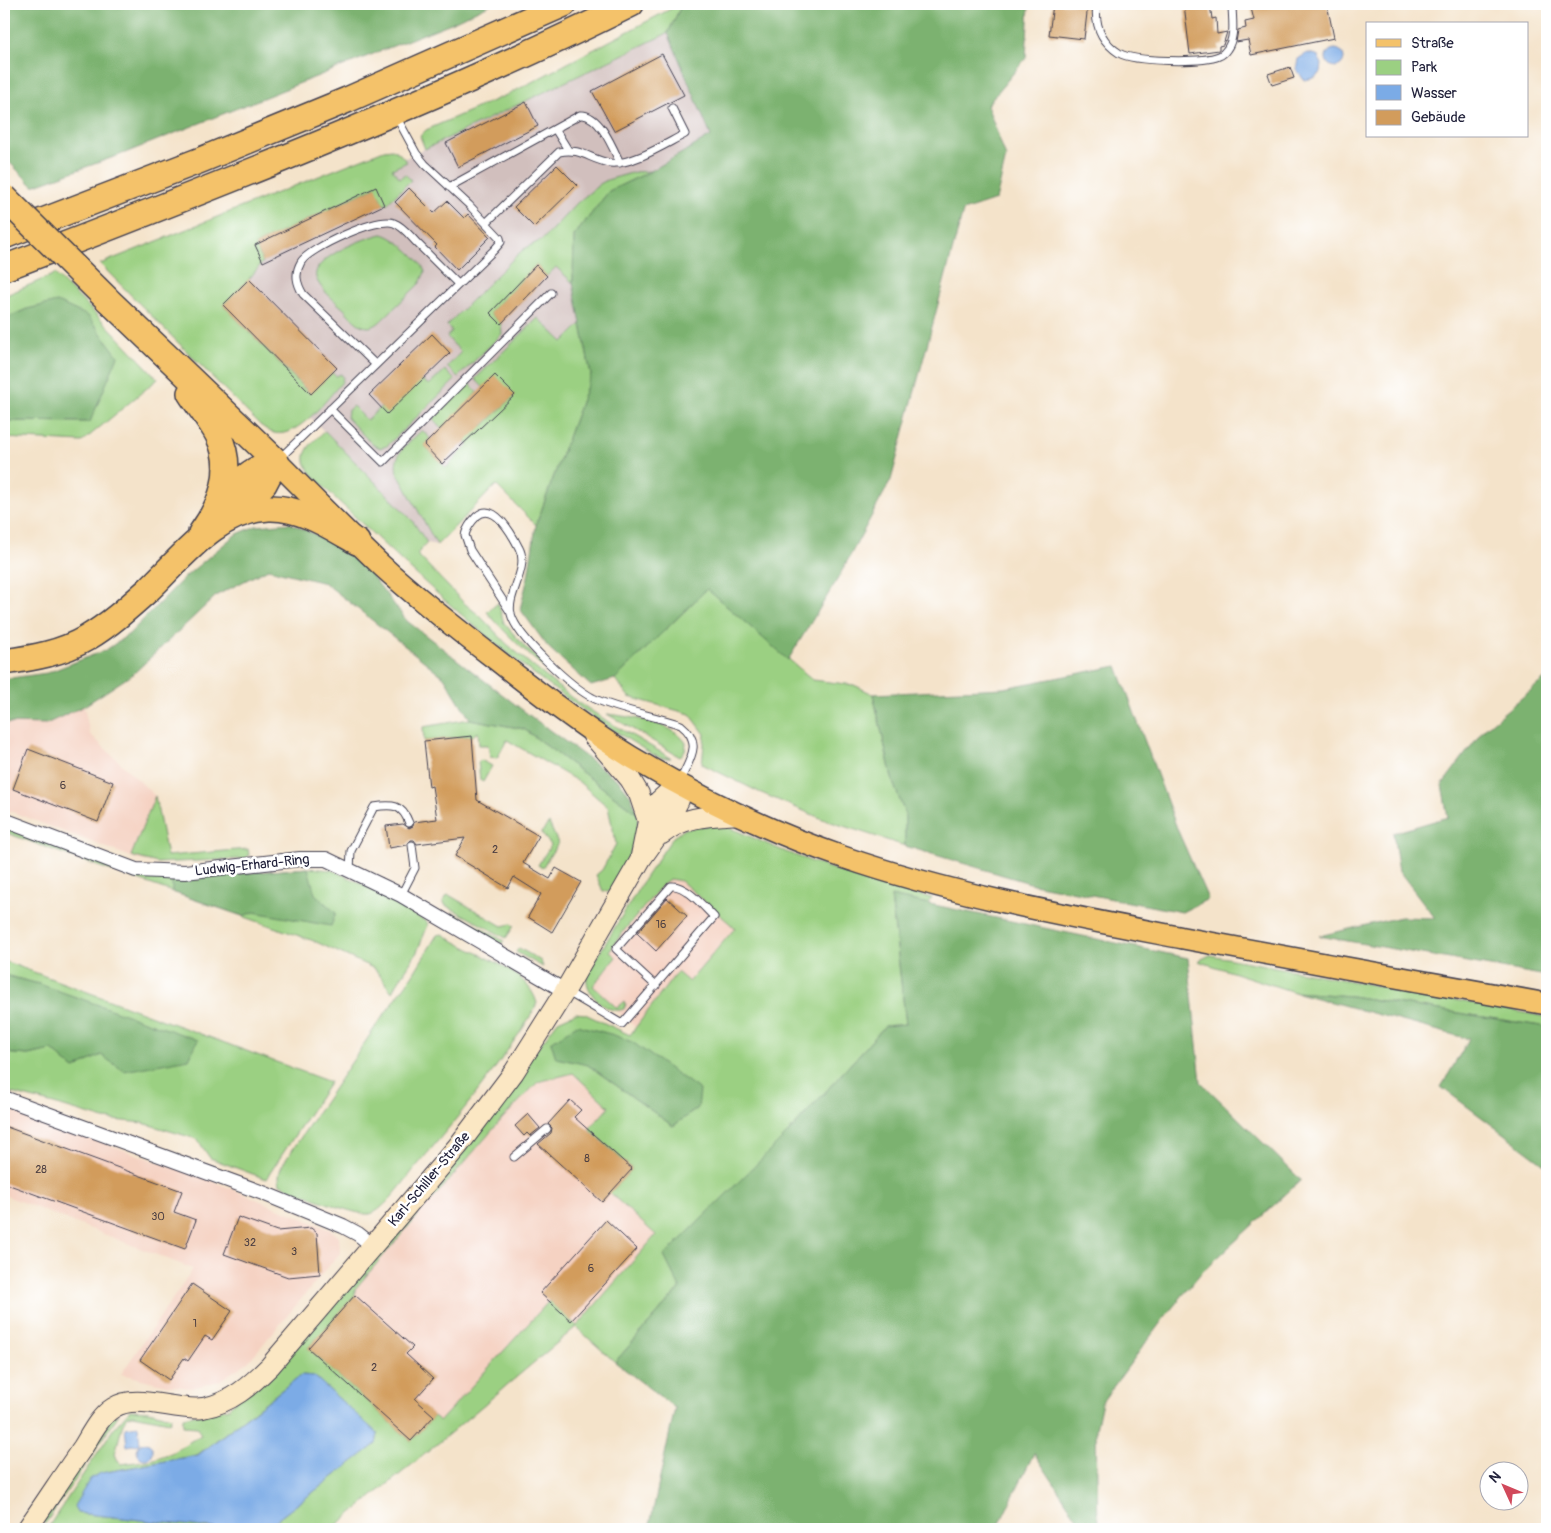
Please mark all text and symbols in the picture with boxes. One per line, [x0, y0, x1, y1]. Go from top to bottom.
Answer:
legend [1366, 22, 1528, 138]
text: Straße [1411, 34, 1454, 53]
text: Park [1411, 58, 1438, 77]
text: Wasser [1411, 84, 1458, 103]
text: Gebäude [1411, 108, 1466, 127]
house number: 6 [60, 779, 66, 792]
house number: 2 [492, 843, 498, 856]
street label: Ludwig-Erhard-Ring [194, 851, 310, 879]
house number: 16 [656, 918, 666, 931]
street label: Karl-Schiller-Straße [385, 1128, 474, 1230]
house number: 8 [584, 1152, 590, 1165]
house number: 28 [35, 1163, 47, 1176]
house number: 30 [151, 1210, 165, 1223]
house number: 32 [244, 1236, 256, 1249]
house number: 3 [291, 1245, 297, 1258]
house number: 6 [588, 1262, 594, 1275]
house number: 1 [193, 1317, 197, 1330]
house number: 2 [371, 1361, 377, 1374]
north arrow [1478, 1460, 1528, 1510]
text: N [1486, 1468, 1504, 1487]

